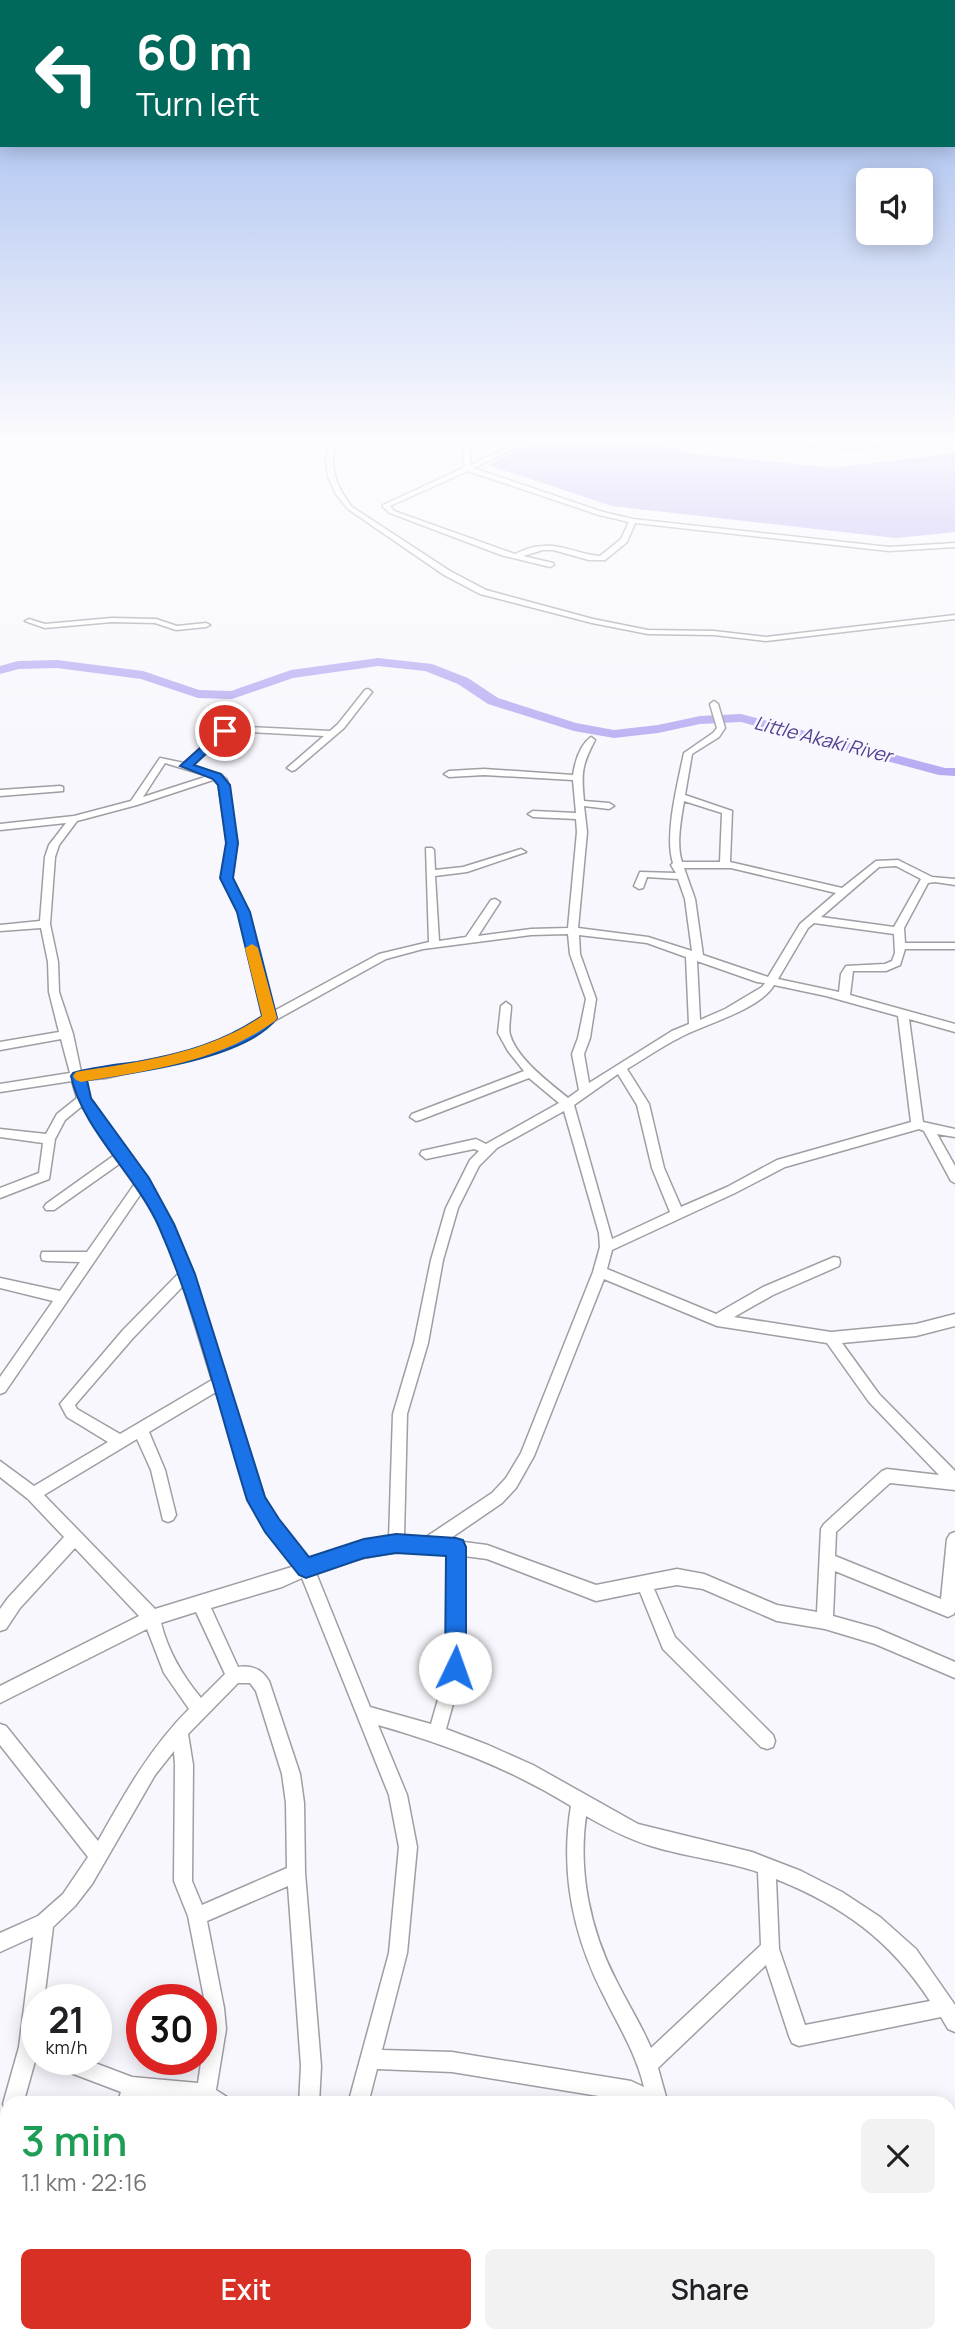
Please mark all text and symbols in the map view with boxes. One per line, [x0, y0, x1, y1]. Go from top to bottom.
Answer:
text: 60 m [136, 18, 253, 85]
icon: left [21, 28, 112, 119]
text: Turn left [136, 82, 260, 126]
map controls [856, 168, 933, 245]
button: sound [856, 168, 933, 245]
pin [195, 701, 255, 761]
water label: Little Akaki River [752, 709, 897, 769]
icon: arrive [206, 712, 244, 750]
position arrow [418, 1631, 492, 1705]
speed limit sign: 30 [126, 1984, 217, 2075]
text: 21 [48, 1996, 85, 2044]
text: km/h [46, 2035, 87, 2059]
text: 3 min [21, 2111, 127, 2169]
button: close [861, 2119, 935, 2193]
text: 1.1 km · 22:16 [21, 2166, 147, 2198]
button: Exit [21, 2249, 471, 2329]
button: Share [485, 2249, 935, 2329]

